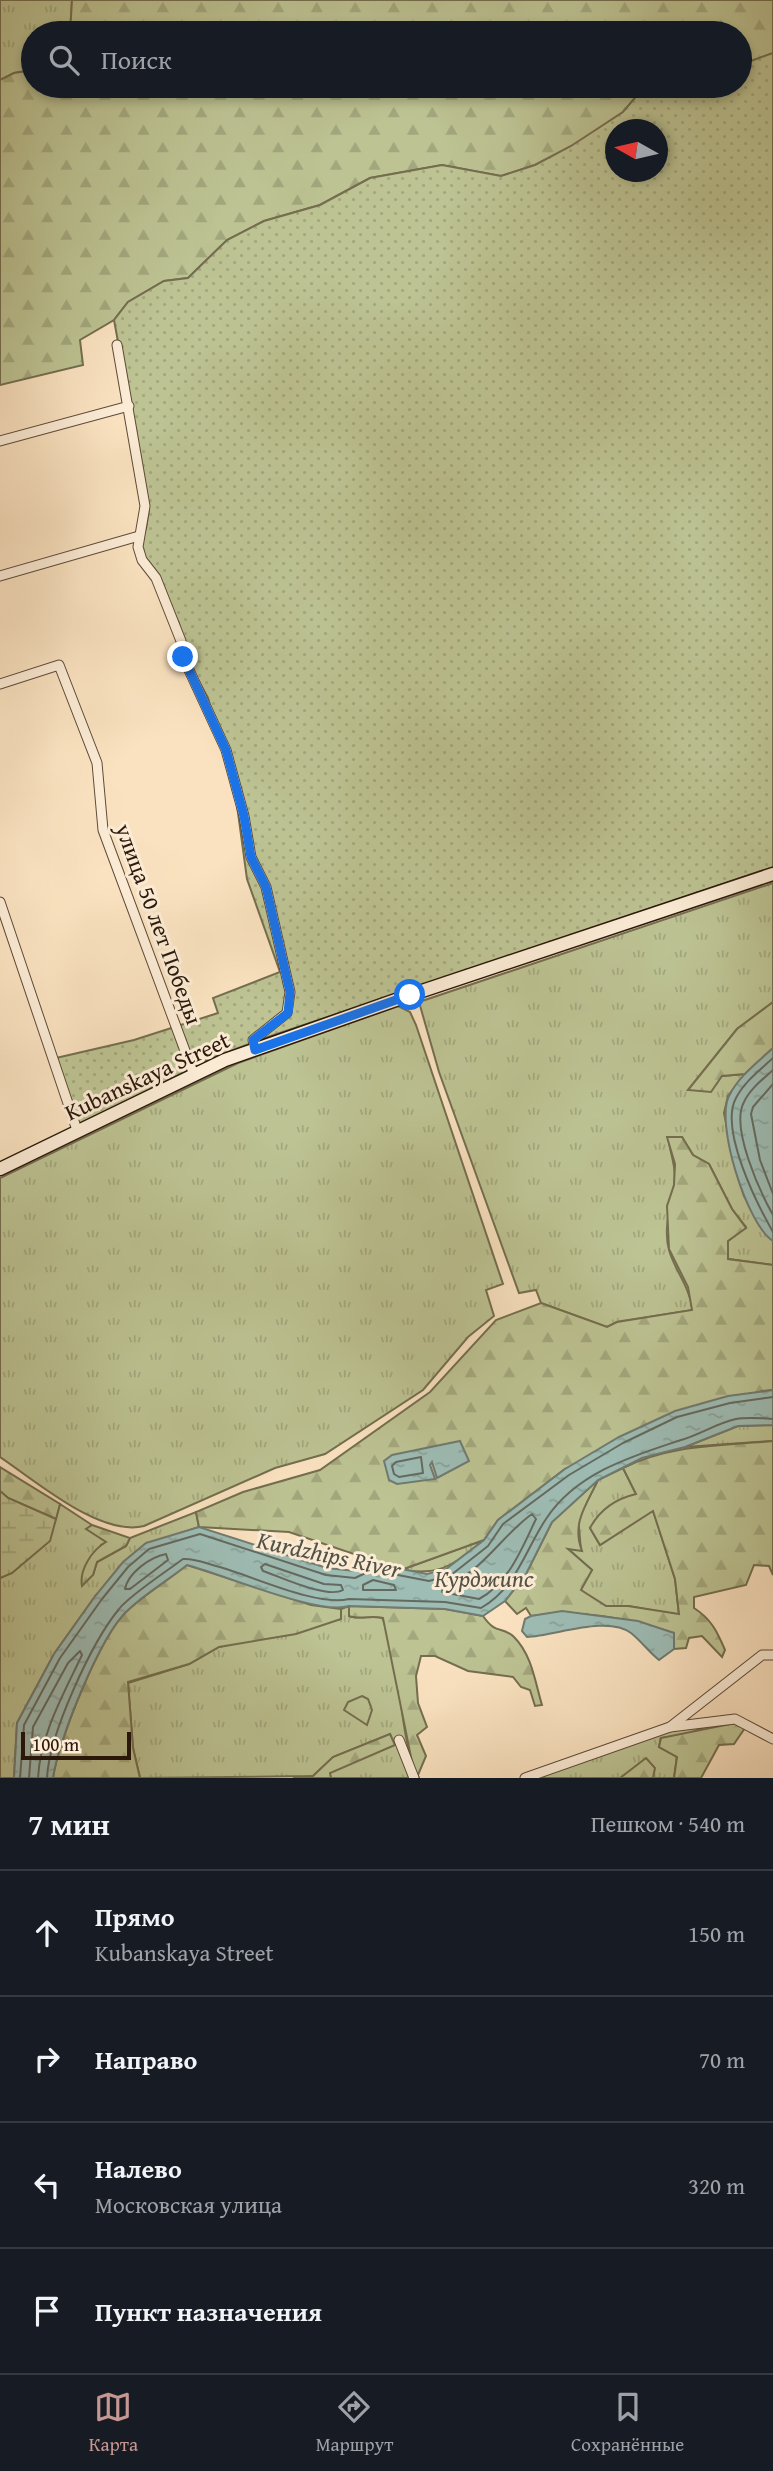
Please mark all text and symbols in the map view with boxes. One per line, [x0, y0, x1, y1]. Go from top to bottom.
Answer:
search box [21, 21, 752, 98]
text: Поиск [101, 40, 172, 79]
icon: search [45, 41, 83, 79]
north arrow [605, 119, 668, 182]
route end [167, 641, 198, 672]
street label: улица 50 лет Победы [107, 818, 211, 1029]
route start [394, 979, 425, 1010]
street label: Kubanskaya Street [59, 1023, 235, 1128]
water label: Kurdzhips River [253, 1522, 405, 1587]
water label: Курджипс [434, 1561, 534, 1596]
scale bar [21, 1729, 131, 1761]
text: 100 m [32, 1730, 79, 1758]
text: 7 мин [28, 1802, 110, 1846]
text: Пешком · 540 m [591, 1807, 745, 1840]
text: Прямо [95, 1897, 175, 1936]
icon: ahead [28, 1914, 66, 1952]
text: 150 m [688, 1917, 745, 1950]
text: Kubanskaya Street [95, 1936, 274, 1969]
icon: right [28, 2040, 66, 2078]
text: Направо [95, 2040, 197, 2079]
text: 70 m [699, 2043, 745, 2076]
text: Налево [95, 2149, 182, 2188]
icon: left [28, 2166, 66, 2204]
text: 320 m [688, 2169, 745, 2202]
text: Московская улица [95, 2188, 282, 2221]
icon: arrive [28, 2292, 66, 2330]
text: Пункт назначения [95, 2292, 322, 2331]
tab: Карта [89, 2388, 138, 2458]
tab: Маршрут [316, 2388, 393, 2458]
tab: Сохранённые [571, 2388, 684, 2458]

